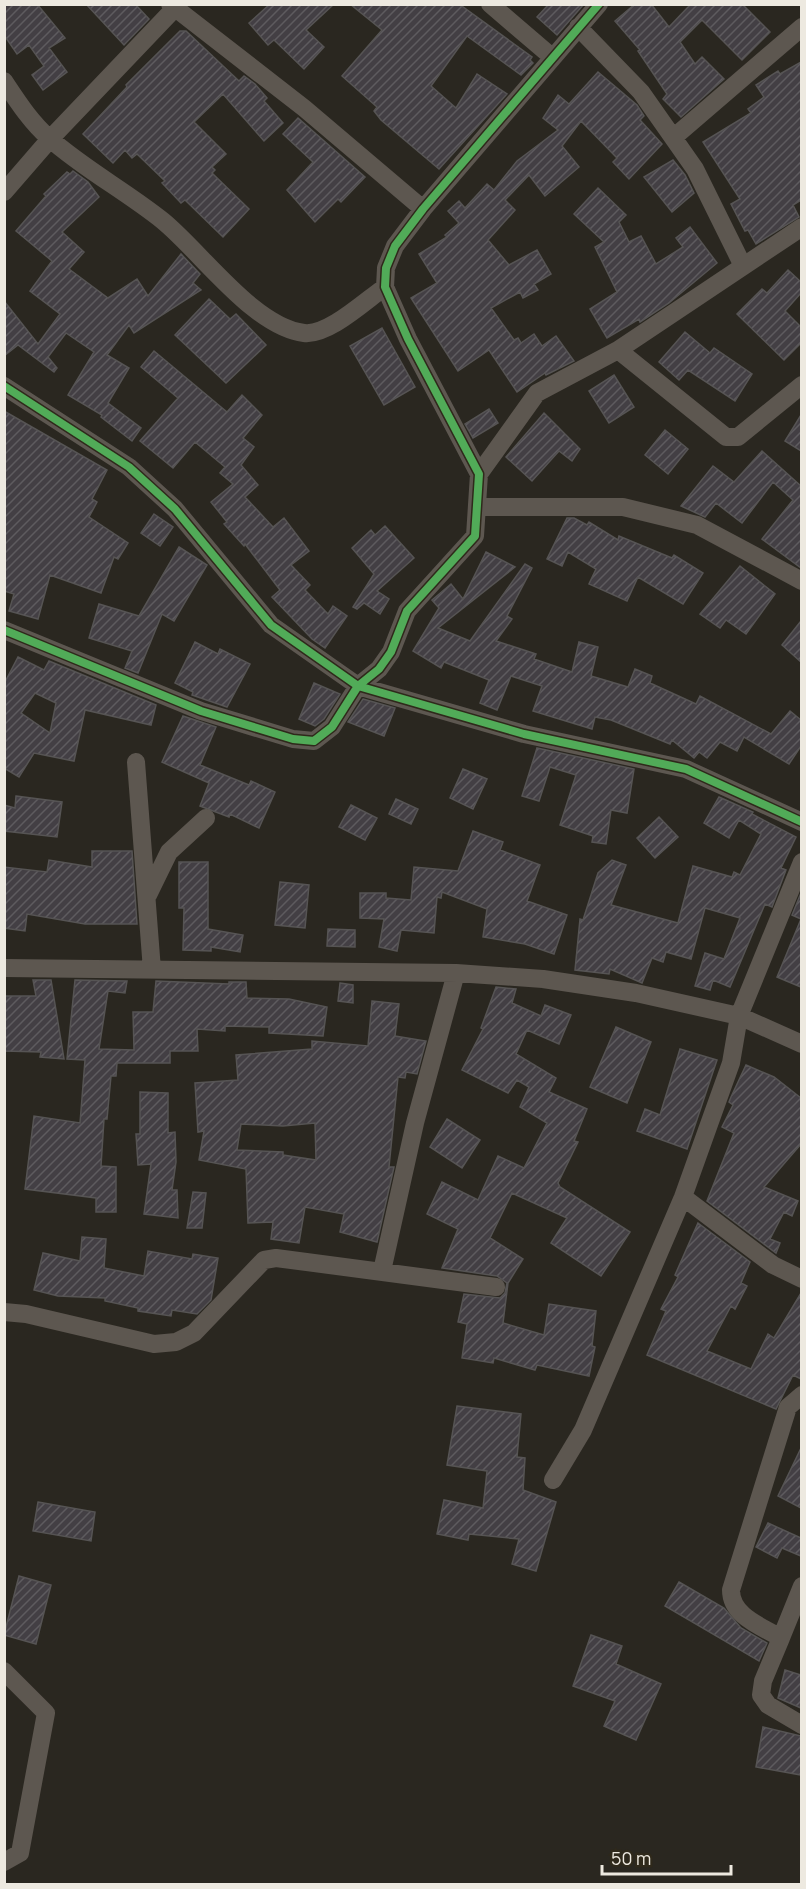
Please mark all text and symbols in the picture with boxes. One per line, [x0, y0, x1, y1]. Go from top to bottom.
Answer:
scale bar [602, 1838, 731, 1876]
text: 50 m [611, 1846, 651, 1870]

